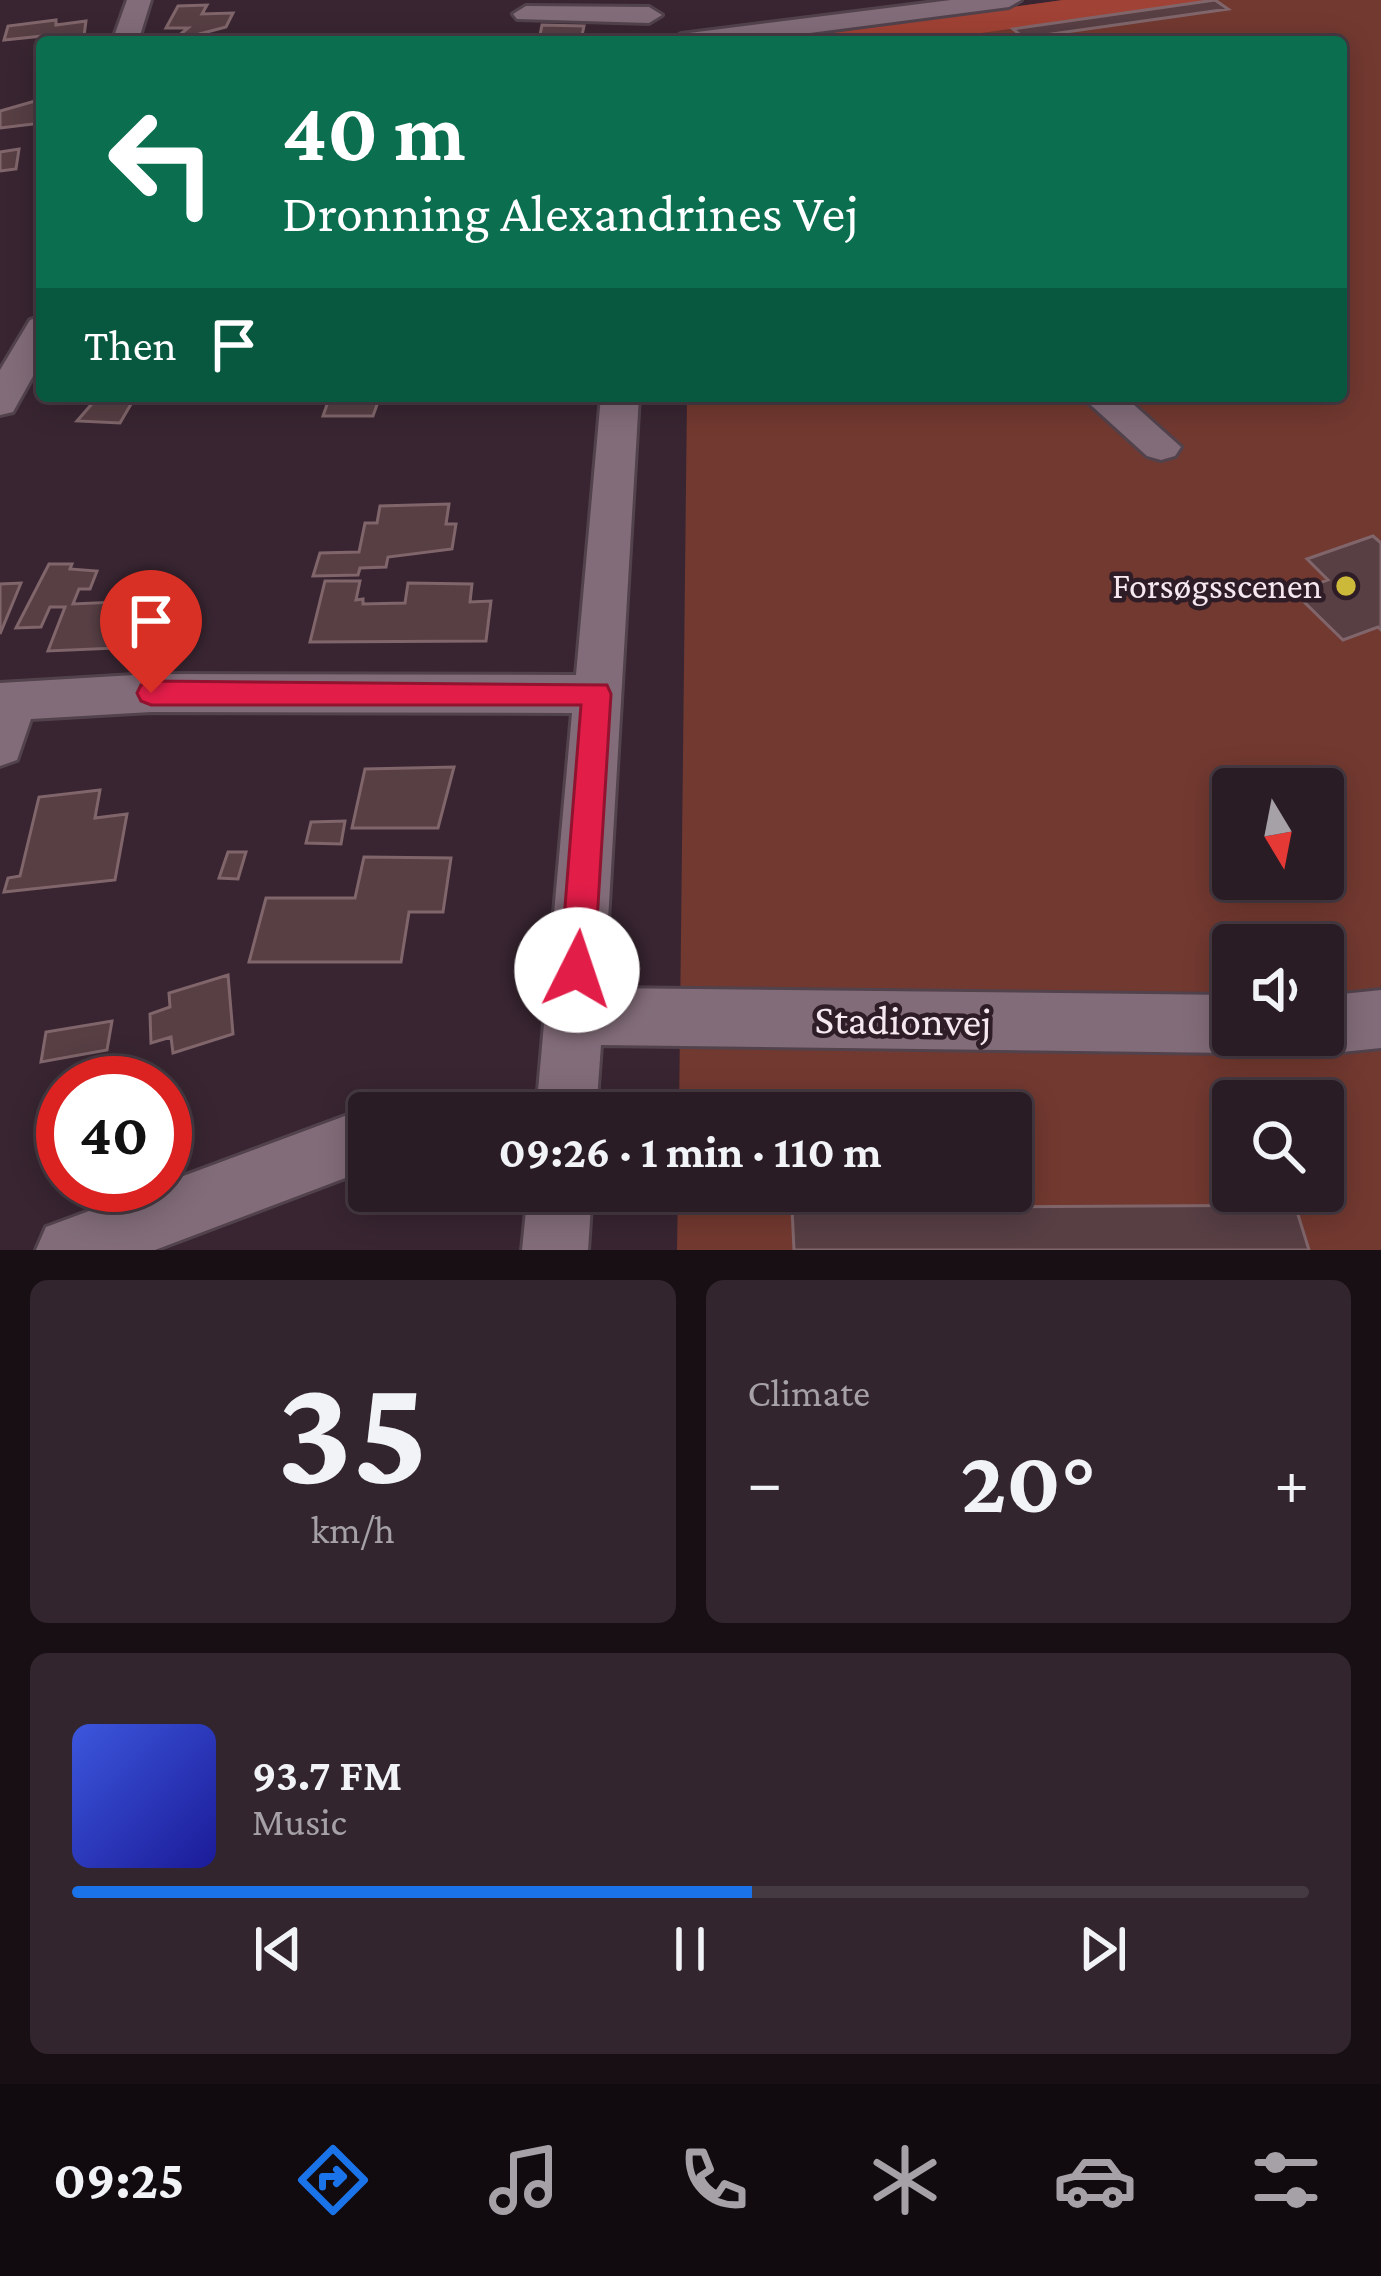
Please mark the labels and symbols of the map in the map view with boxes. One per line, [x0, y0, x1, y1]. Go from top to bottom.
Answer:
place label: Forsøgsscenen [1112, 566, 1322, 606]
pin [100, 570, 202, 693]
marker: Forsøgsscenen [1333, 573, 1359, 599]
north arrow [1212, 768, 1344, 900]
position arrow [514, 907, 640, 1033]
street label: Stadionvej [814, 995, 992, 1046]
speed limit sign: 40 [36, 1056, 192, 1212]

